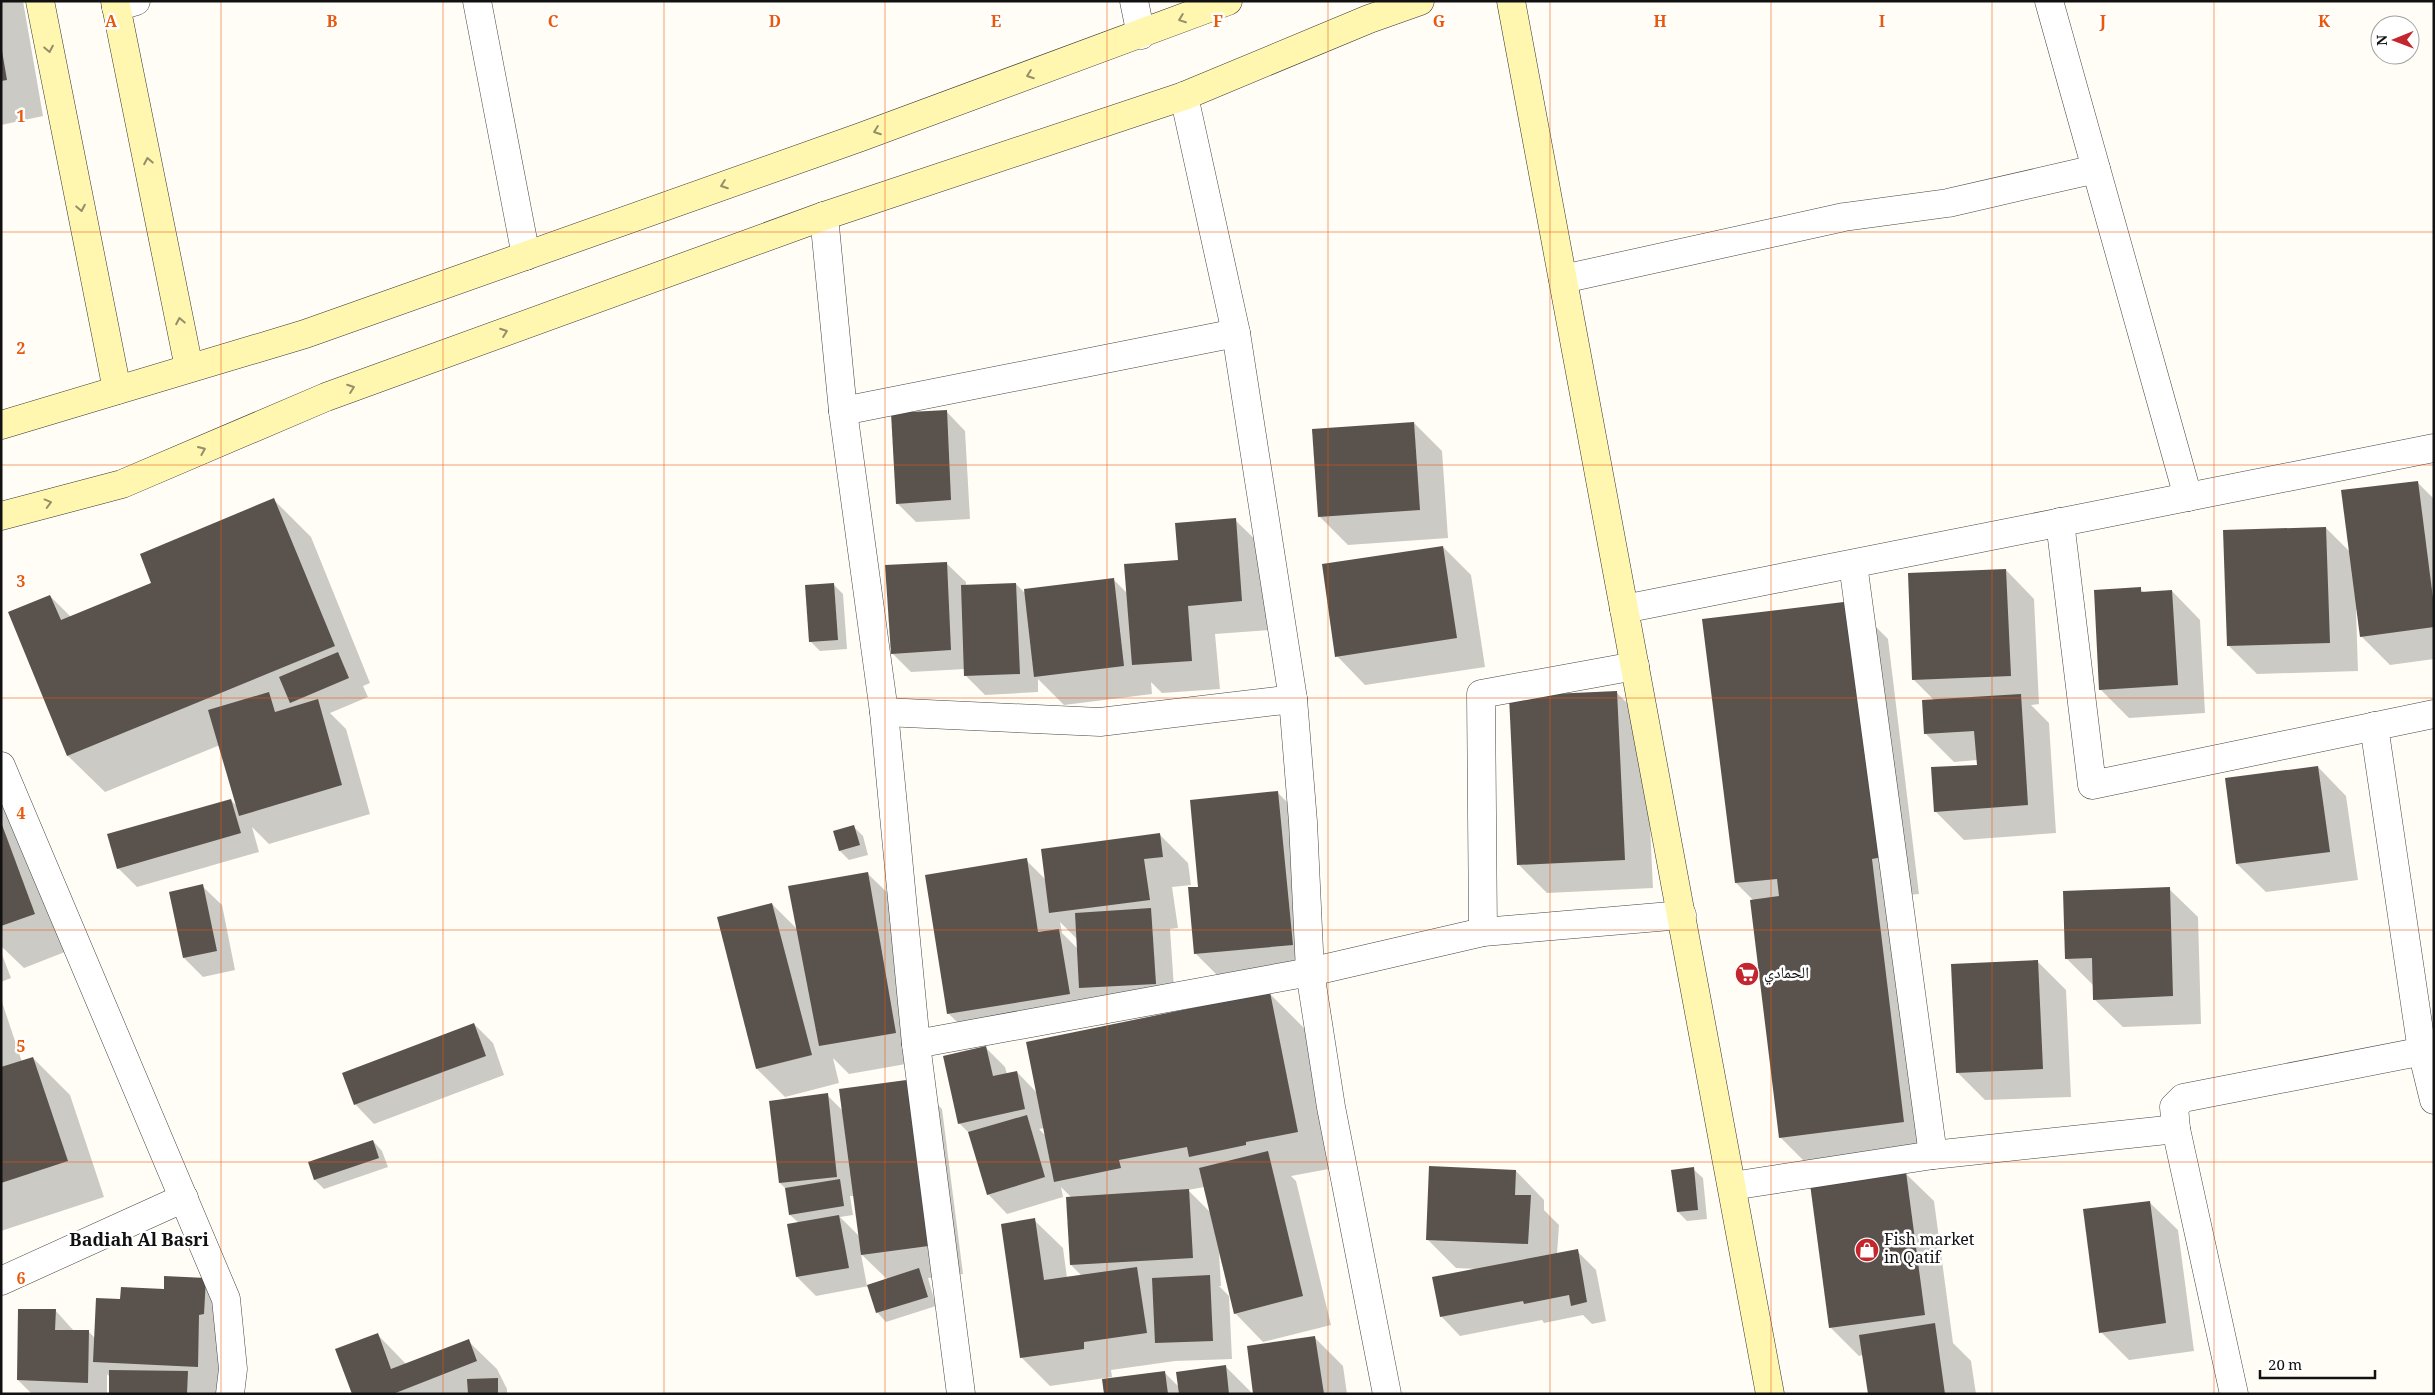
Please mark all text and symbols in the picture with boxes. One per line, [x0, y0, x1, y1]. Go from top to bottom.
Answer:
text: A [105, 10, 118, 37]
text: B [326, 10, 338, 37]
text: C [548, 10, 559, 37]
text: D [769, 10, 781, 37]
text: E [991, 10, 1001, 37]
text: F [1213, 10, 1223, 37]
text: G [1433, 10, 1445, 37]
text: H [1653, 10, 1667, 37]
text: I [1879, 10, 1885, 37]
text: J [2099, 10, 2107, 37]
text: K [2318, 10, 2331, 37]
one-way arrow [1178, 13, 1187, 23]
north arrow [2370, 15, 2420, 65]
text: N [2372, 34, 2396, 46]
one-way arrow [44, 45, 54, 53]
one-way arrow [1026, 69, 1035, 79]
text: 1 [17, 105, 26, 132]
one-way arrow [873, 125, 882, 135]
one-way arrow [143, 157, 153, 166]
one-way arrow [720, 179, 729, 189]
one-way arrow [76, 204, 86, 213]
one-way arrow [175, 316, 185, 325]
one-way arrow [499, 328, 508, 338]
text: 2 [17, 337, 26, 364]
one-way arrow [347, 384, 355, 394]
one-way arrow [197, 446, 205, 456]
one-way arrow [44, 499, 52, 509]
text: 3 [17, 570, 26, 597]
text: 4 [17, 802, 26, 829]
supermarket icon: الحمادي [1734, 961, 1760, 987]
place label: الحمادي [1764, 961, 1809, 988]
text: 5 [17, 1035, 26, 1062]
district label: Badiah Al Basri [69, 1227, 209, 1257]
place label: Fish market in Qatif [1884, 1228, 1975, 1273]
shop icon: Fish market in Qatif [1854, 1237, 1880, 1263]
text: 6 [17, 1267, 26, 1294]
scale bar [2260, 1348, 2375, 1380]
text: 20 m [2268, 1354, 2302, 1380]

